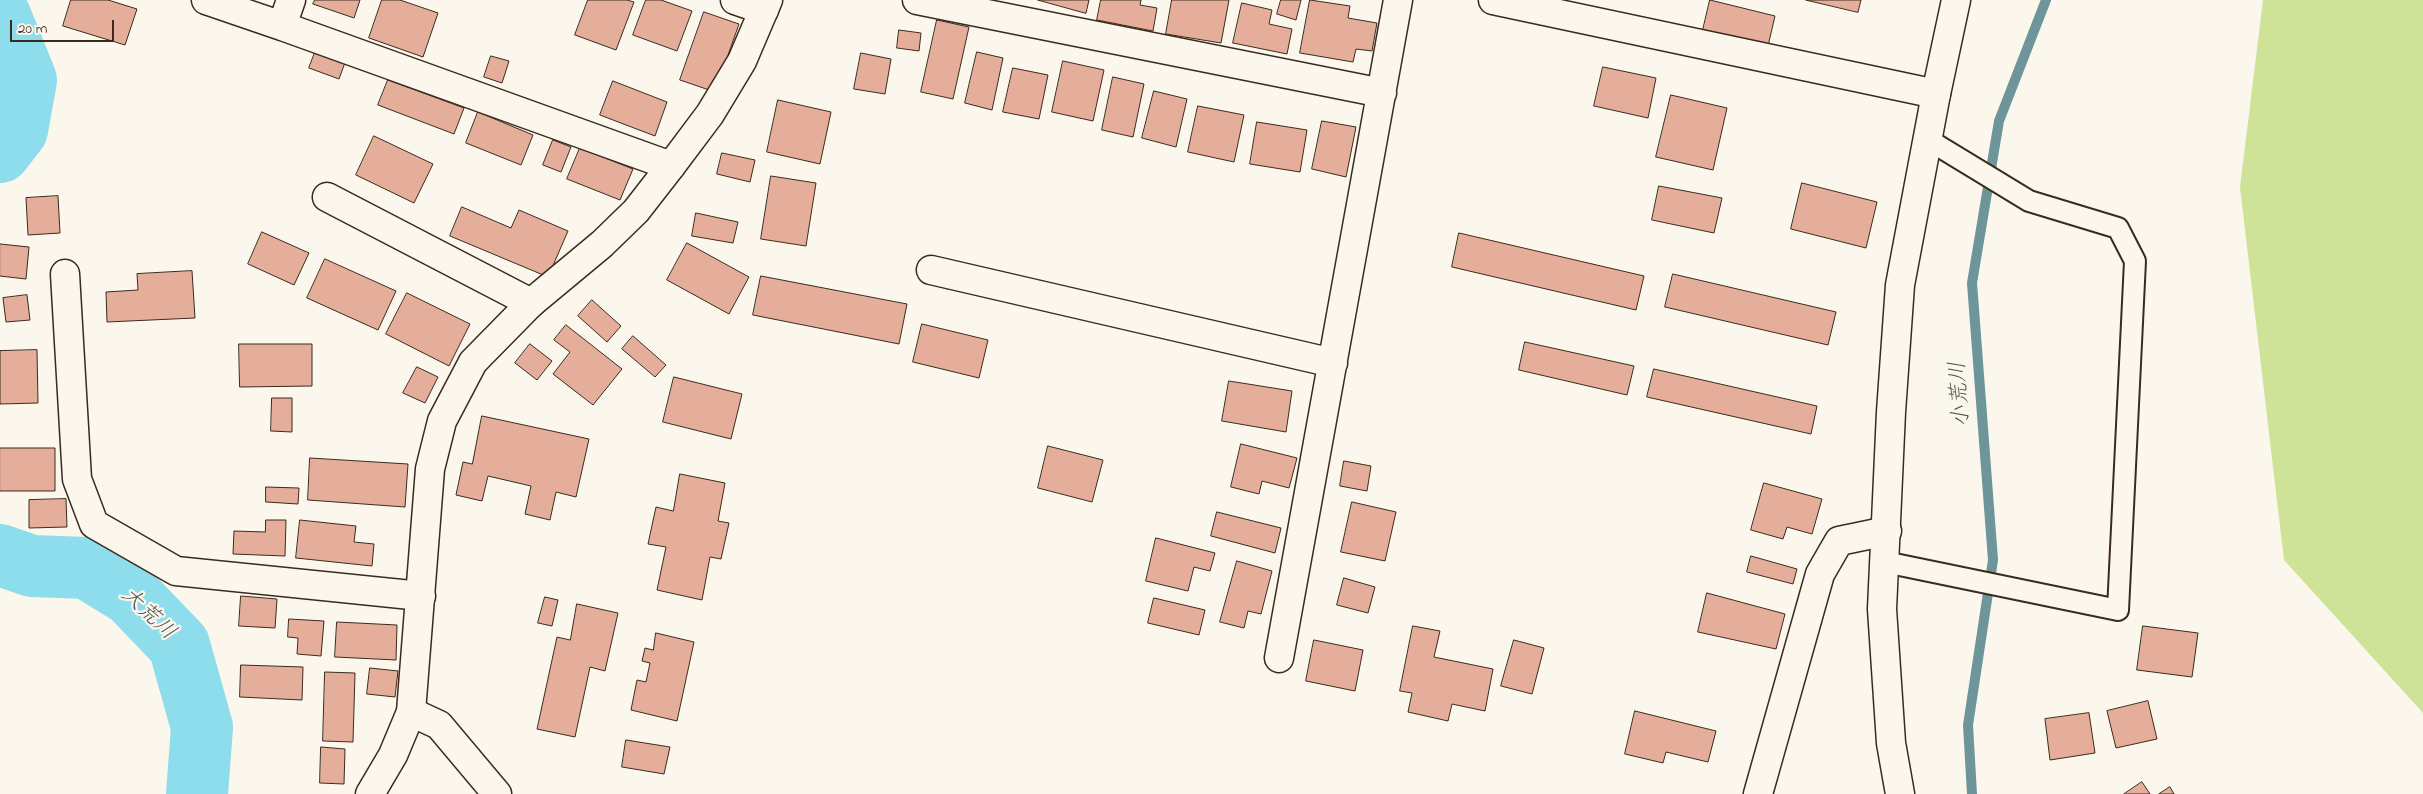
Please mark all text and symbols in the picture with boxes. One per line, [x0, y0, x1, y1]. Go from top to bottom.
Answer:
scale bar [12, 10, 116, 42]
text: 20 m [18, 18, 47, 40]
water label: 小荒川 [1947, 360, 1977, 428]
water label: 大荒川 [114, 583, 180, 647]

